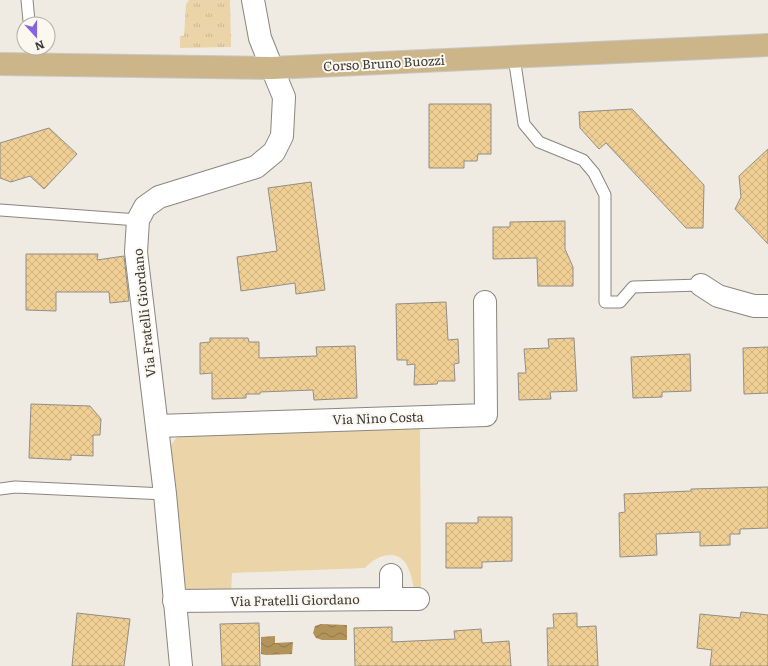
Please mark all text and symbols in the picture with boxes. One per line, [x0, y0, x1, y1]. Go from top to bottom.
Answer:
north arrow [16, 16, 56, 56]
text: N [33, 37, 47, 55]
street label: Corso Bruno Buozzi [323, 50, 446, 75]
street label: Via Fratelli Giordano [127, 247, 160, 379]
street label: Via Nino Costa [332, 406, 424, 429]
street label: Via Fratelli Giordano [230, 589, 360, 610]

